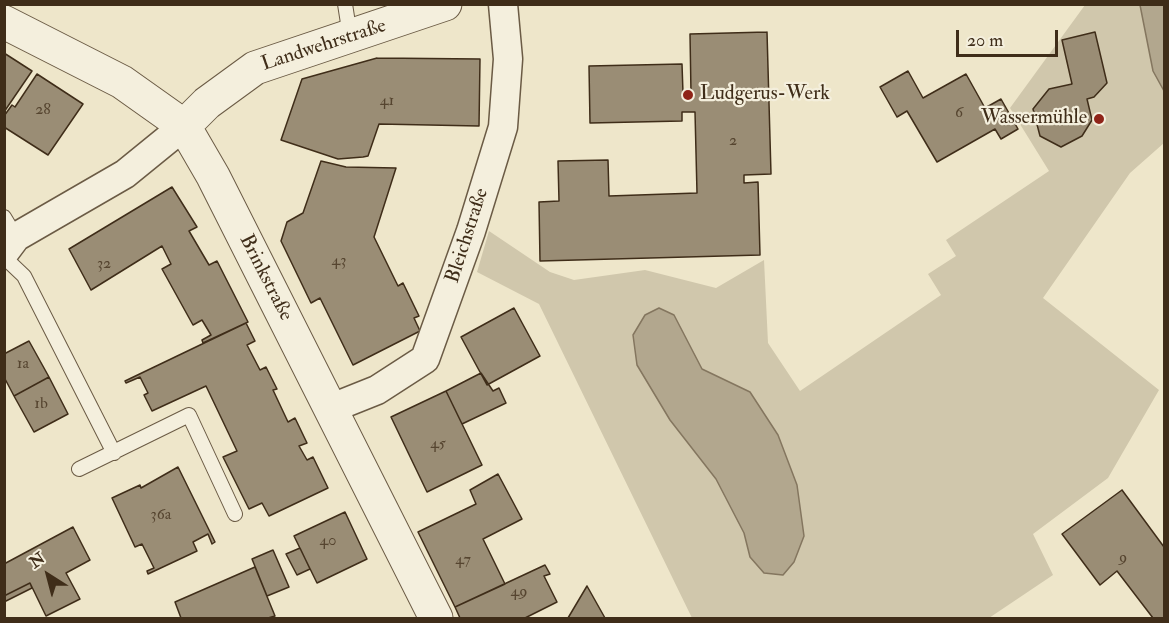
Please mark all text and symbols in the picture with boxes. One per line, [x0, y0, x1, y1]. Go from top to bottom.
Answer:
street label: Landwehrstraße [259, 15, 389, 77]
scale bar [959, 18, 1061, 56]
text: 20 m [967, 29, 1003, 52]
place label: Ludgerus-Werk [700, 83, 830, 107]
marker: Ludgerus-Werk [681, 88, 695, 102]
house number: 41 [380, 92, 394, 112]
house number: 28 [35, 101, 51, 121]
house number: 6 [955, 104, 963, 124]
place label: Wassermühle [981, 107, 1087, 131]
marker: Wassermühle [1092, 112, 1106, 126]
house number: 2 [729, 132, 737, 152]
street label: Bleichstraße [441, 186, 495, 286]
street label: Brinkstraße [233, 231, 297, 325]
house number: 43 [332, 252, 346, 272]
house number: 32 [97, 255, 111, 275]
house number: 1a [17, 355, 29, 375]
house number: 1b [34, 395, 48, 415]
house number: 45 [430, 435, 446, 455]
house number: 36a [151, 506, 171, 526]
house number: 40 [320, 532, 336, 552]
north arrow [18, 545, 78, 605]
text: N [26, 548, 49, 573]
house number: 9 [1119, 549, 1127, 569]
house number: 47 [455, 551, 471, 571]
house number: 49 [511, 583, 527, 603]

